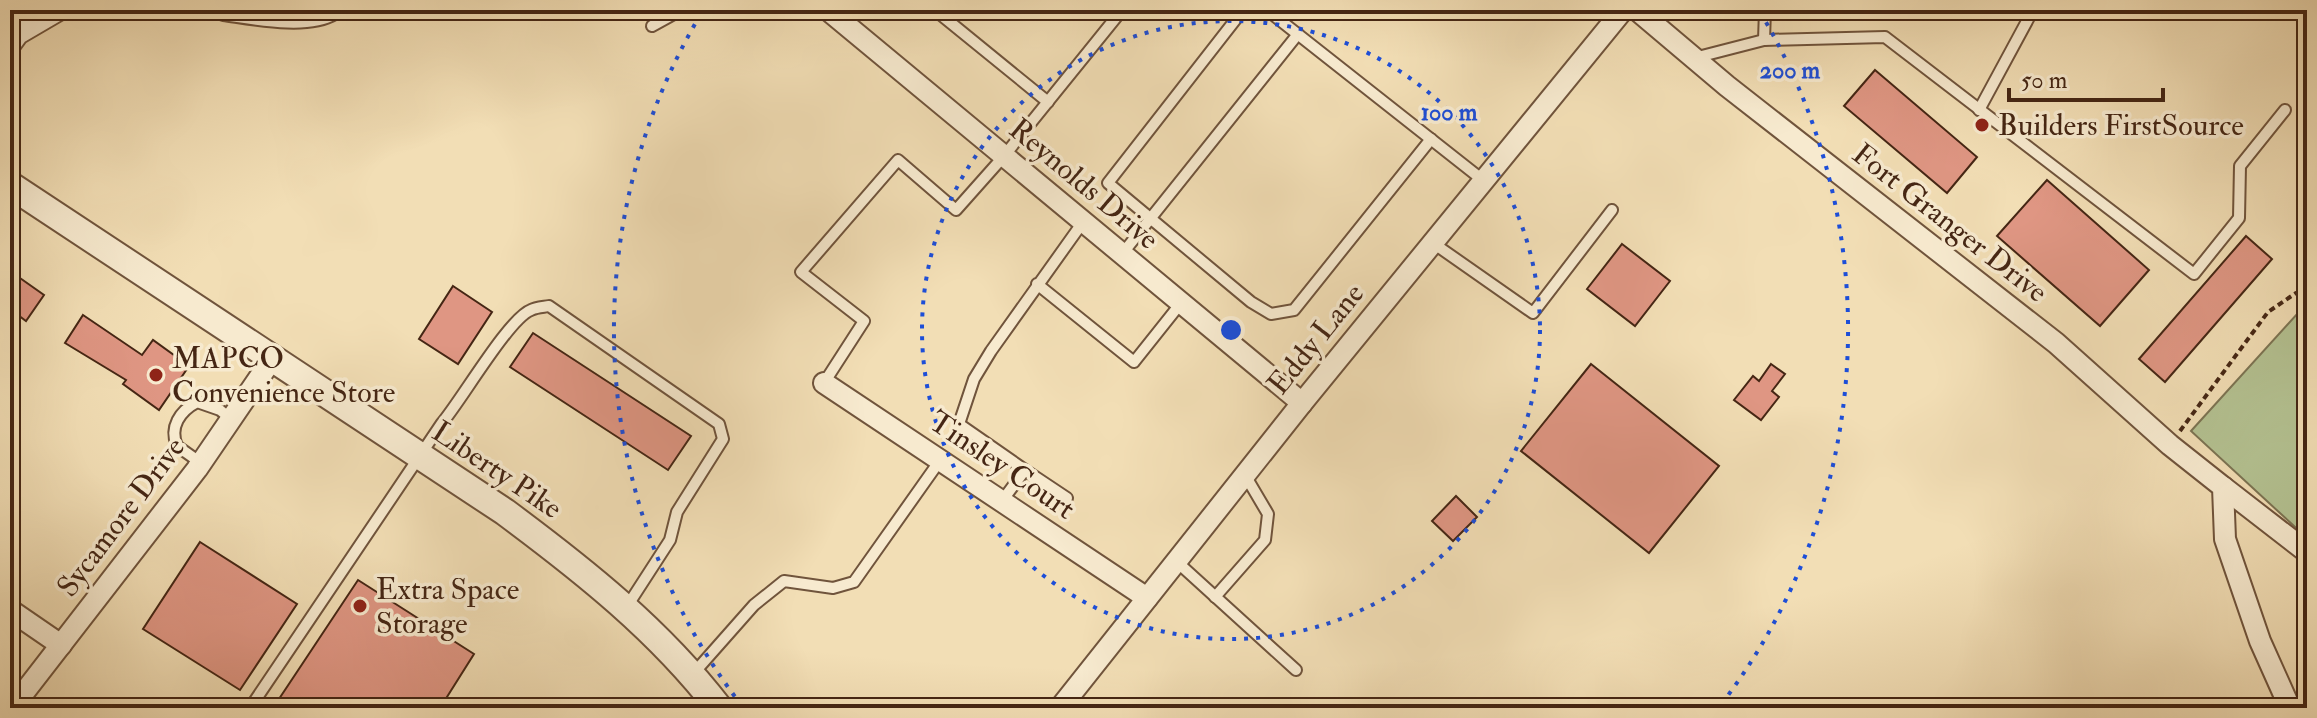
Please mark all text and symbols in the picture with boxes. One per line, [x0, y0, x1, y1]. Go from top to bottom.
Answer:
scale bar [2009, 52, 2163, 102]
text: 200 m [1760, 55, 1821, 86]
text: 50 m [2021, 65, 2068, 96]
text: 100 m [1421, 97, 1478, 128]
place label: Builders FirstSource [1998, 107, 2244, 144]
street label: Reynolds Drive [1002, 111, 1166, 257]
marker: Builders FirstSource [1973, 116, 1991, 134]
street label: Fort Granger Drive [1845, 135, 2055, 311]
street label: Eddy Lane [1260, 276, 1372, 402]
centre of rings [1217, 316, 1245, 344]
place label: MAPCO Convenience Store [172, 340, 395, 411]
marker: MAPCO Convenience Store [147, 366, 165, 384]
street label: Tinsley Court [922, 403, 1082, 527]
street label: Liberty Pike [425, 413, 569, 527]
street label: Sycamore Drive [49, 430, 193, 604]
place label: Extra Space Storage [376, 571, 519, 642]
marker: Extra Space Storage [351, 597, 369, 615]

